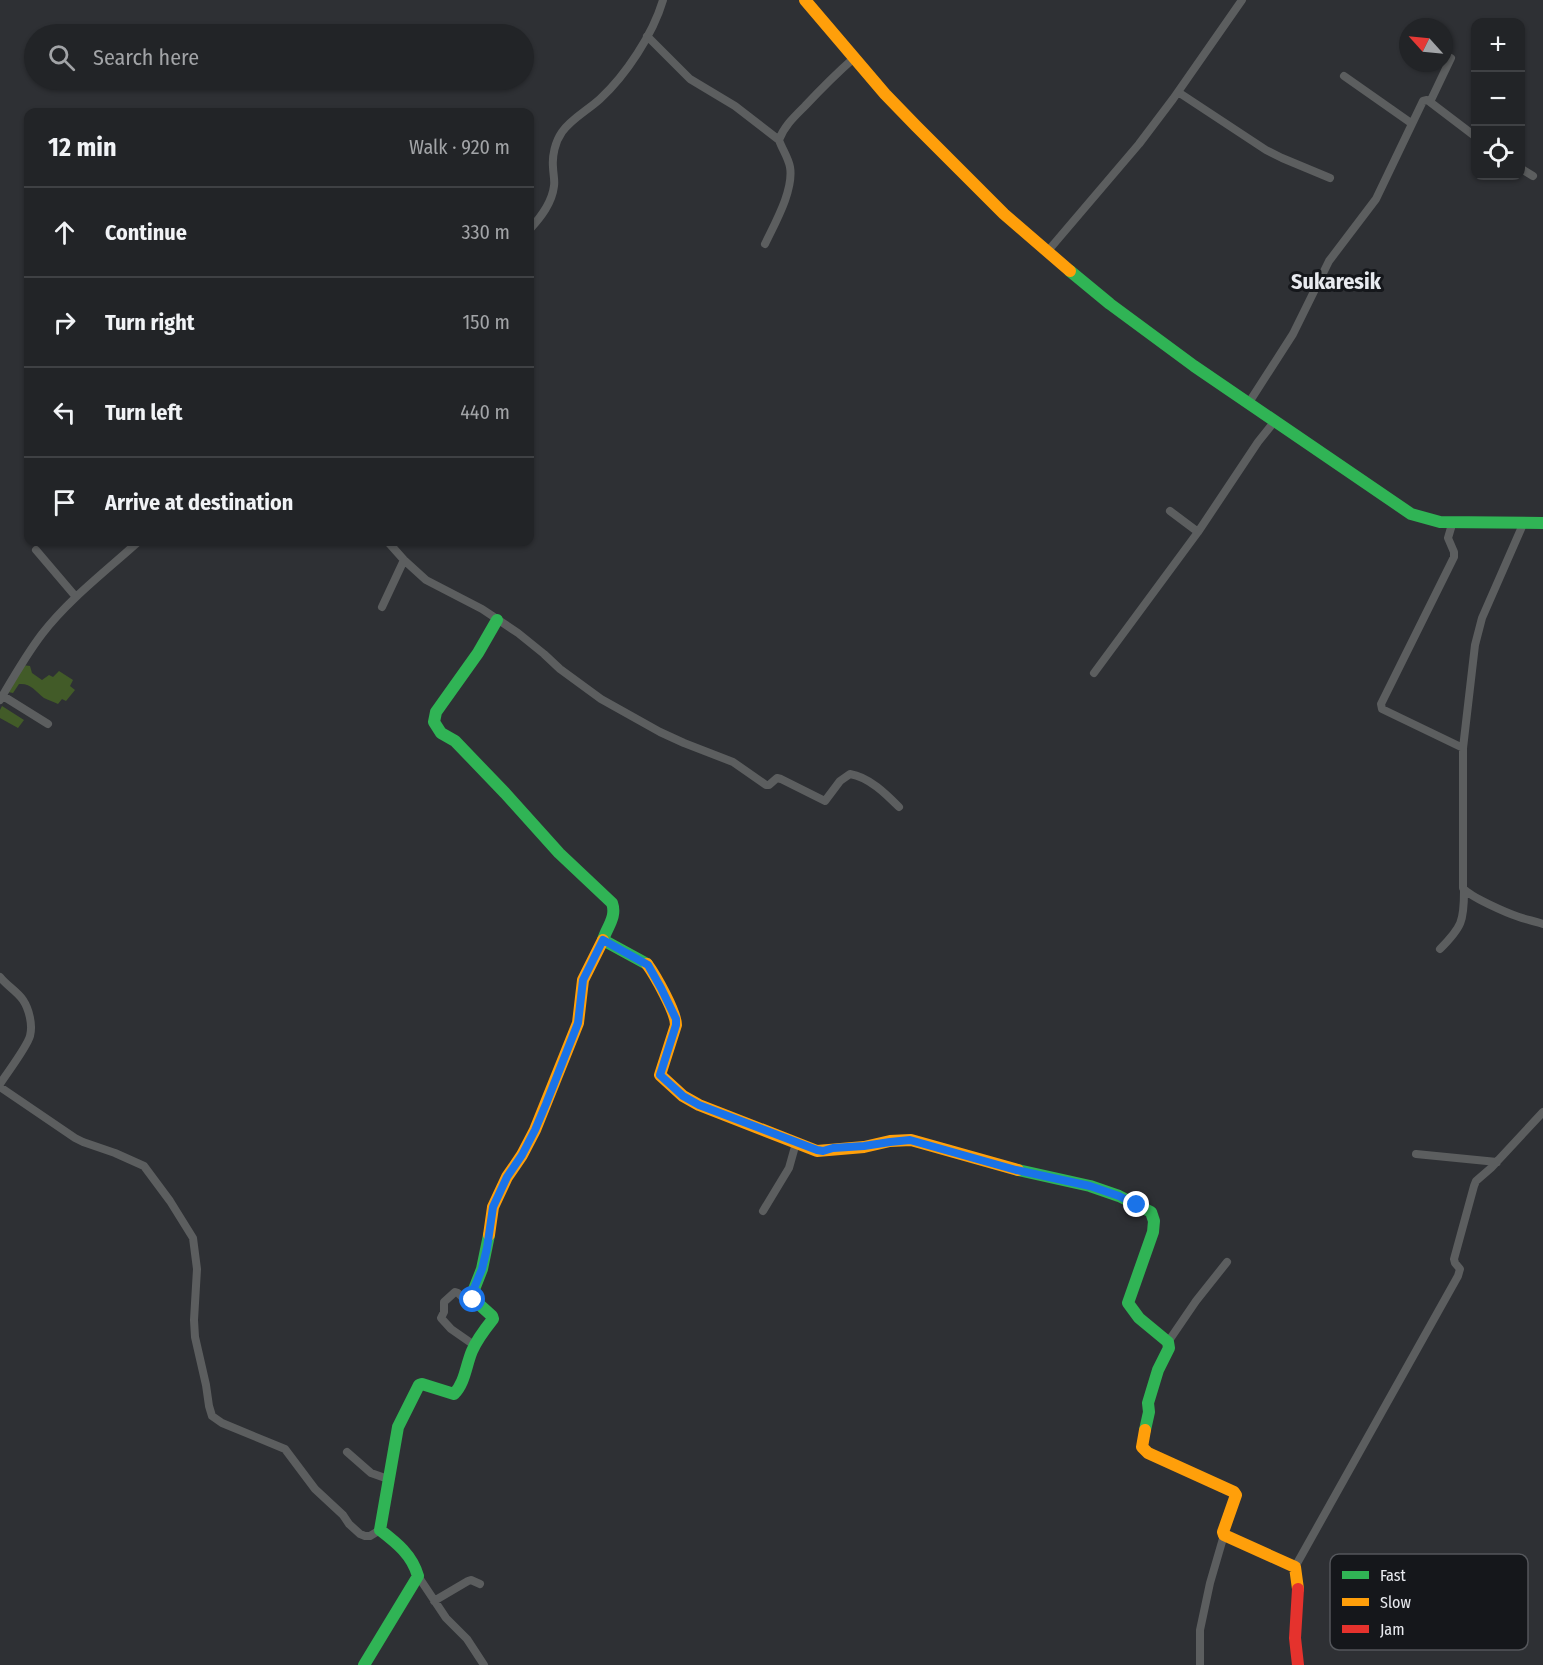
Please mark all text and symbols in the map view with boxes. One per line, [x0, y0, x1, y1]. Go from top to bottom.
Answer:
north arrow [1399, 18, 1453, 72]
map controls [1471, 18, 1525, 180]
button: + [1471, 18, 1525, 72]
search box [24, 24, 534, 90]
icon: search [45, 41, 78, 74]
text: Search here [93, 44, 199, 71]
button: − [1471, 72, 1525, 126]
button: locate [1471, 126, 1525, 180]
text: 12 min [48, 132, 117, 163]
text: Walk · 920 m [409, 135, 510, 159]
icon: ahead [48, 216, 81, 249]
text: Continue [105, 219, 187, 246]
text: 330 m [461, 220, 510, 244]
district label: Sukaresik [1291, 268, 1382, 295]
icon: right [48, 306, 81, 339]
text: Turn right [105, 309, 194, 336]
text: 150 m [463, 310, 510, 334]
icon: left [48, 396, 81, 429]
text: Turn left [105, 399, 183, 426]
text: 440 m [460, 400, 510, 424]
icon: arrive [48, 486, 81, 519]
text: Arrive at destination [105, 489, 293, 516]
route end [1123, 1191, 1149, 1217]
route start [459, 1286, 485, 1312]
legend [1330, 1554, 1528, 1650]
text: Fast [1380, 1566, 1407, 1585]
text: Slow [1380, 1593, 1411, 1612]
text: Jam [1380, 1620, 1405, 1639]

